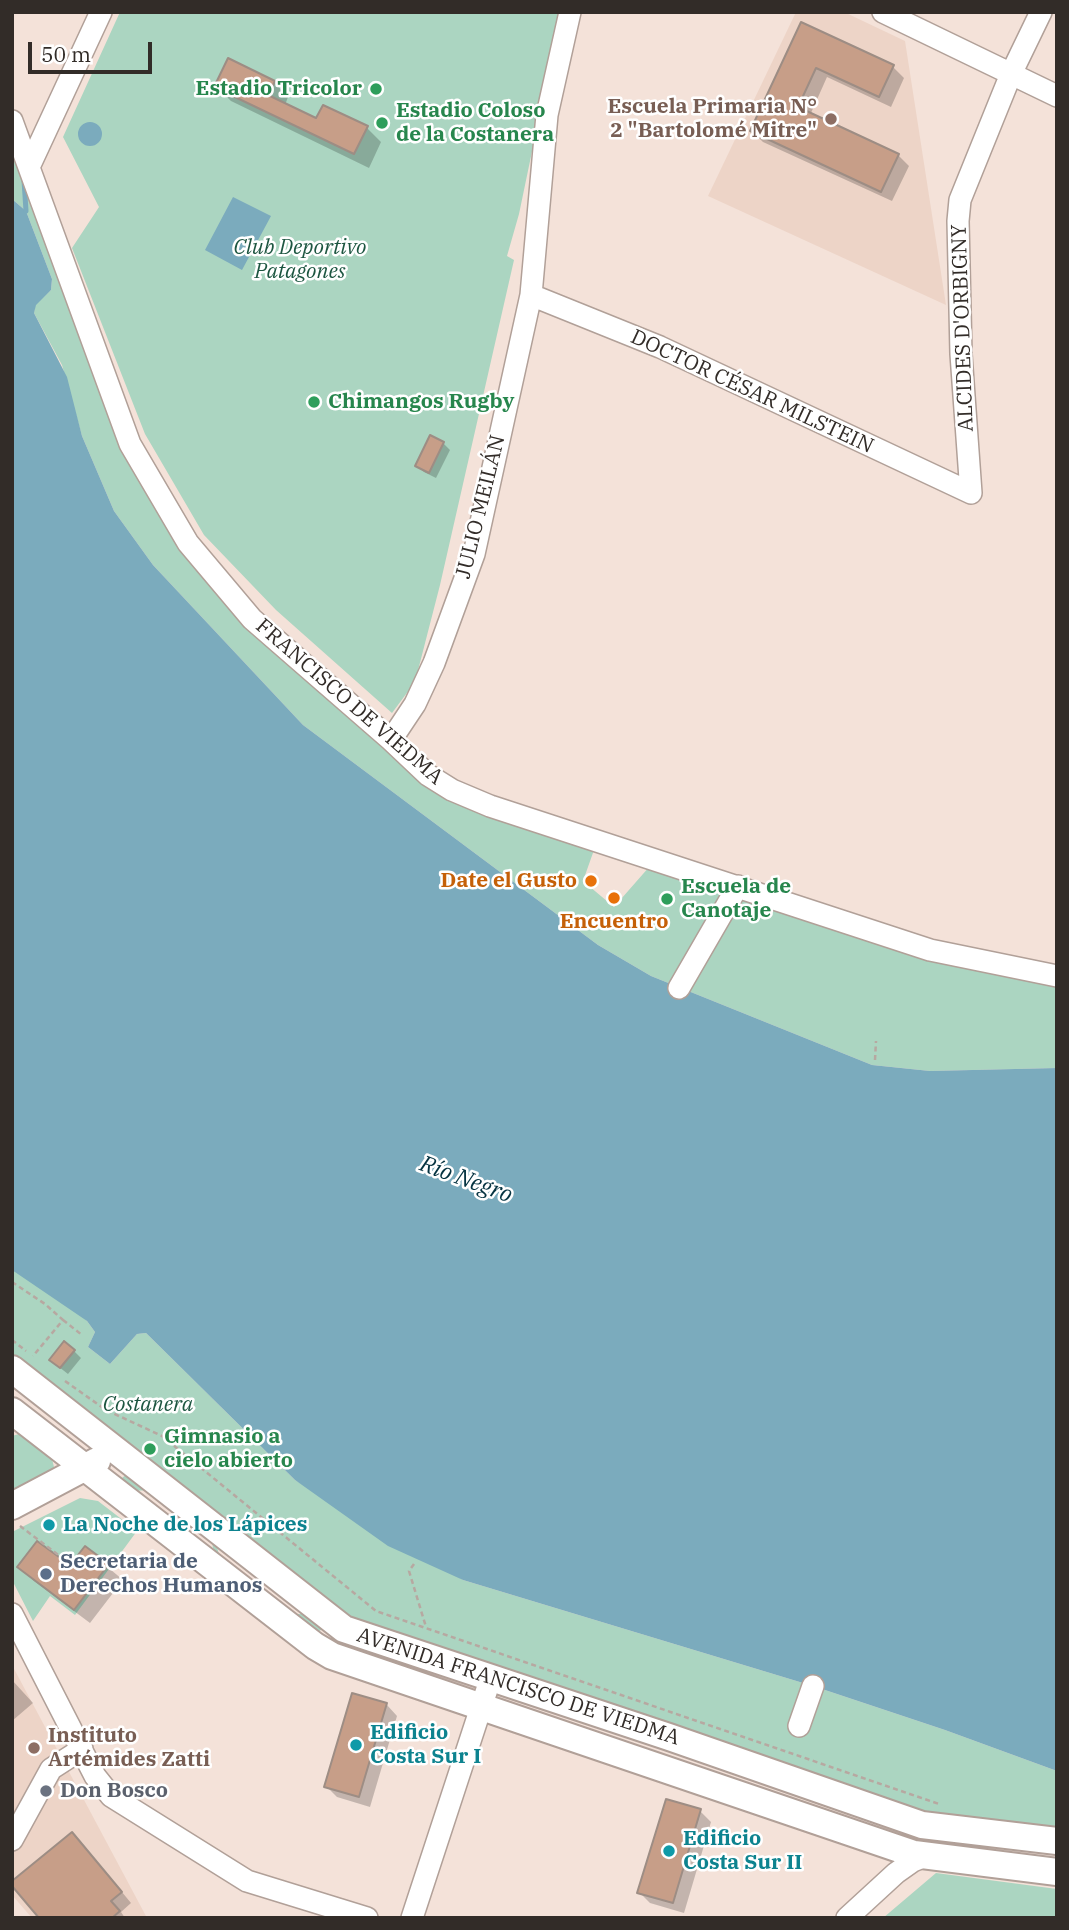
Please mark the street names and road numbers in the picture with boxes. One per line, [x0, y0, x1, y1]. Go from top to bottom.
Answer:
street label: ALCIDES D'ORBIGNY [947, 224, 979, 432]
street label: DOCTOR CÉSAR MILSTEIN [627, 325, 877, 459]
street label: JULIO MEILÁN [451, 433, 511, 581]
street label: FRANCISCO DE VIEDMA [250, 614, 448, 790]
street label: AVENIDA FRANCISCO DE VIEDMA [353, 1623, 683, 1751]

